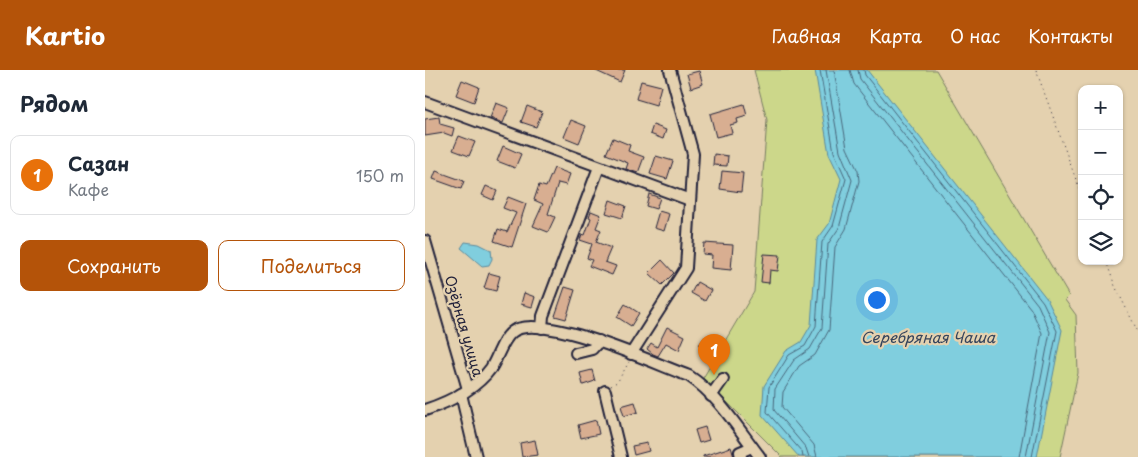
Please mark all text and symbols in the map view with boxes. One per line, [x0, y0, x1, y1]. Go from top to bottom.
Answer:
text: Kartio [25, 17, 105, 53]
text: Главная [772, 22, 841, 49]
text: Карта [869, 22, 922, 49]
text: О нас [950, 22, 1000, 49]
text: Контакты [1028, 22, 1113, 49]
map controls [1078, 85, 1123, 265]
button: + [1078, 85, 1123, 130]
text: Рядом [20, 87, 88, 119]
button: − [1078, 130, 1123, 175]
text: Сазан [68, 149, 129, 177]
text: 1 [33, 163, 41, 187]
text: 150 m [356, 163, 404, 187]
button: locate [1078, 175, 1123, 220]
text: Кафе [68, 177, 109, 201]
button: layers [1078, 220, 1123, 265]
button: Сохранить [20, 240, 208, 291]
button: Поделиться [218, 240, 405, 291]
street label: Озёрная улица [440, 273, 489, 379]
your location [864, 287, 890, 313]
water label: Серебряная Чаша [861, 325, 996, 348]
pin: 1 [698, 334, 730, 375]

